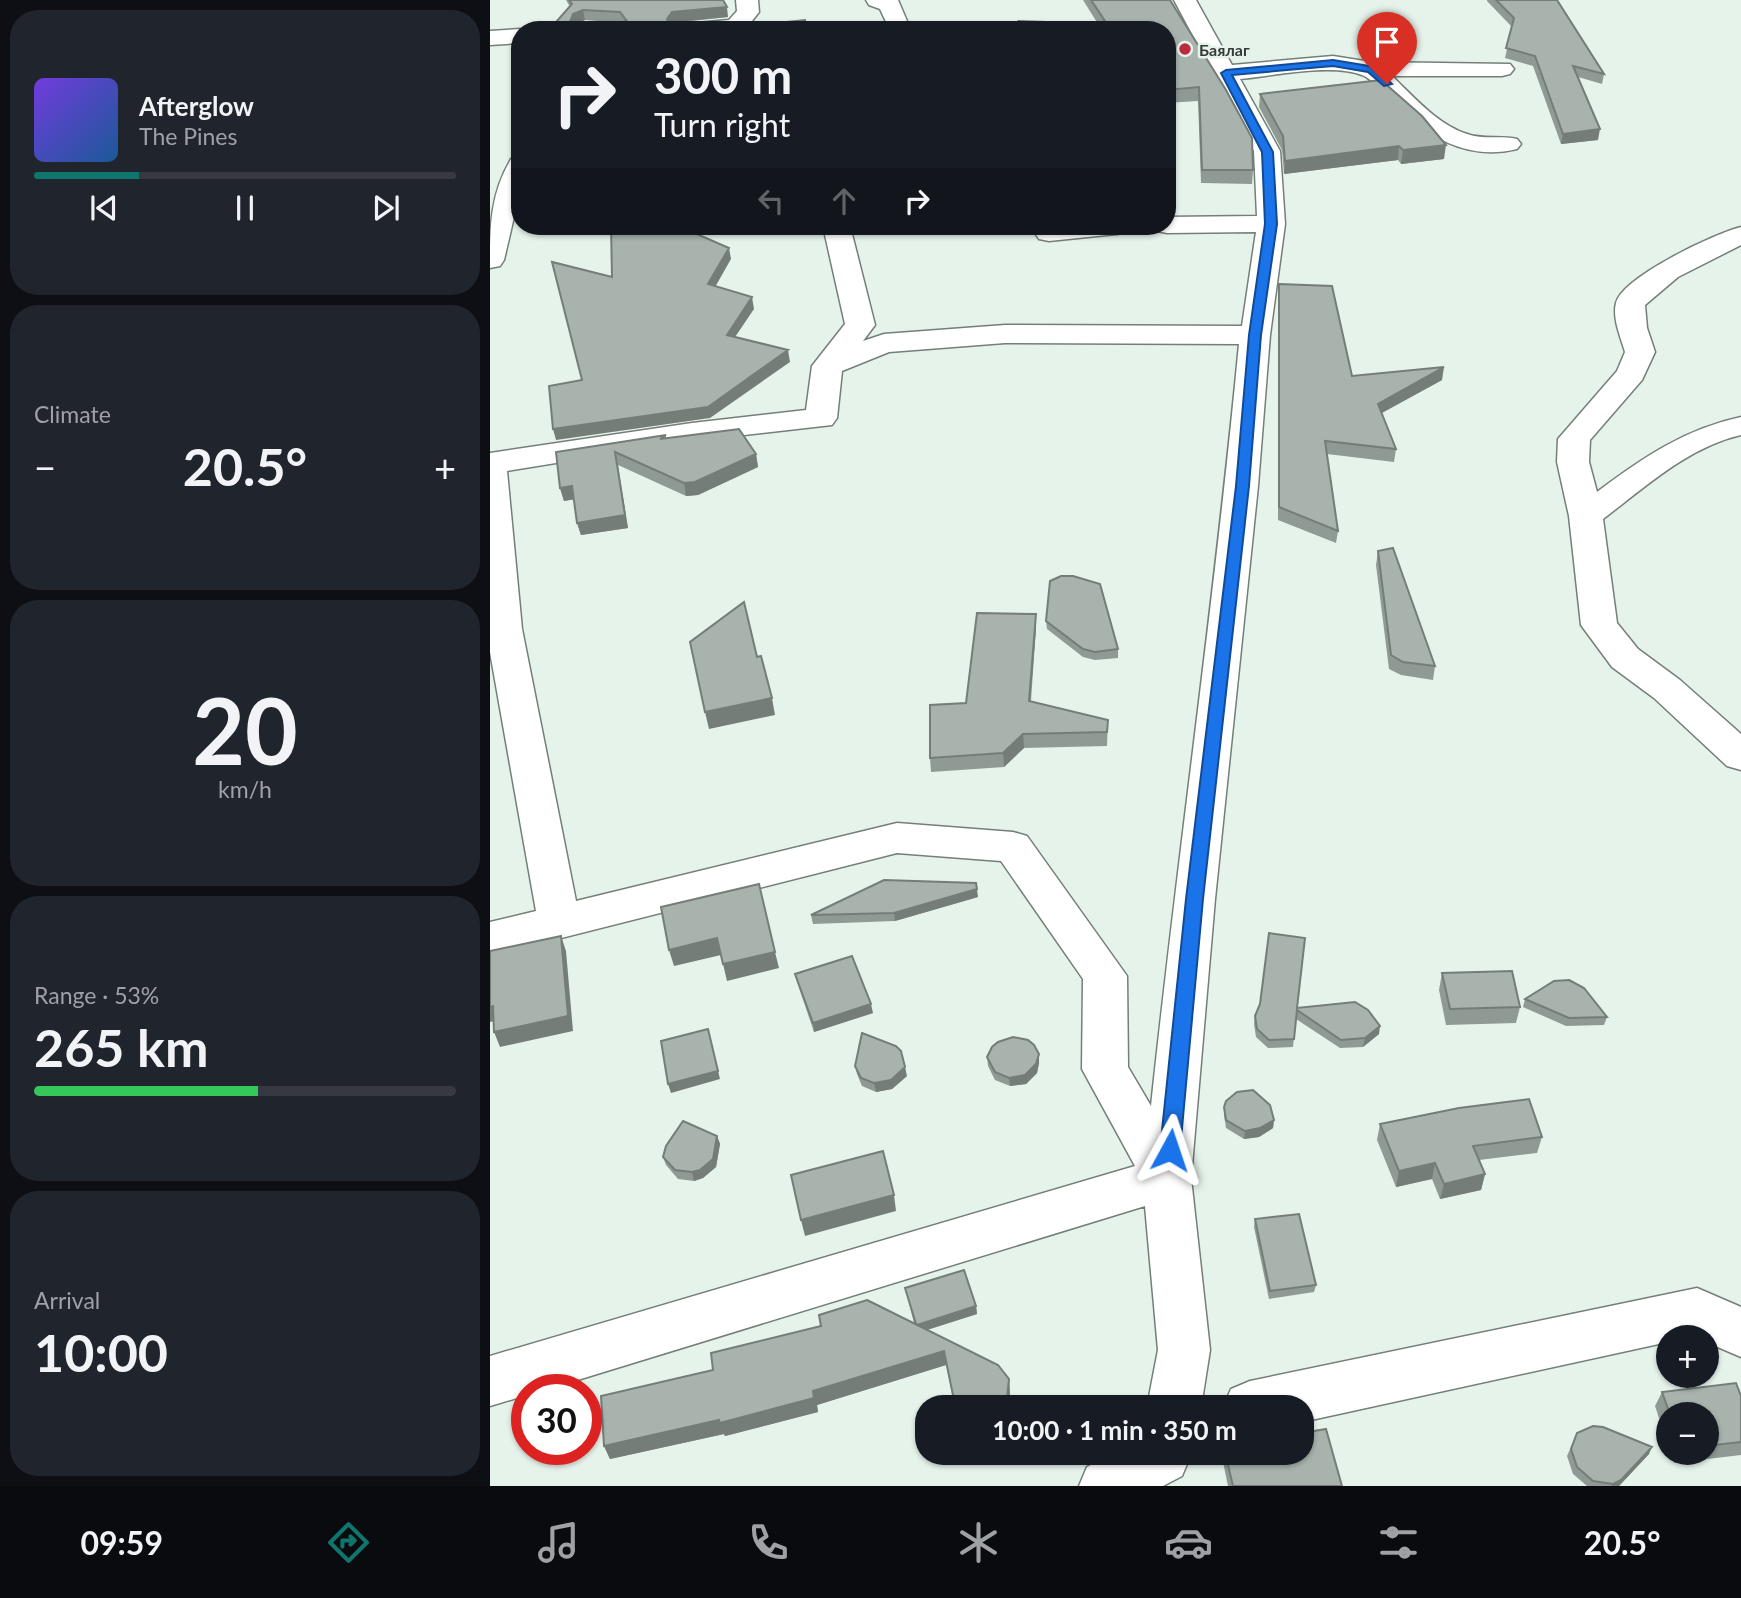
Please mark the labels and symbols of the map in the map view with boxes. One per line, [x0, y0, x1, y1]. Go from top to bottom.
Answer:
pin [1357, 12.0, 1417, 84]
place label: Баялаг [1199, 40, 1250, 59]
marker: Баялаг [1177, 41, 1193, 57]
position arrow [1133, 1113, 1207, 1187]
speed limit sign: 30 [511, 1374, 602, 1465]

